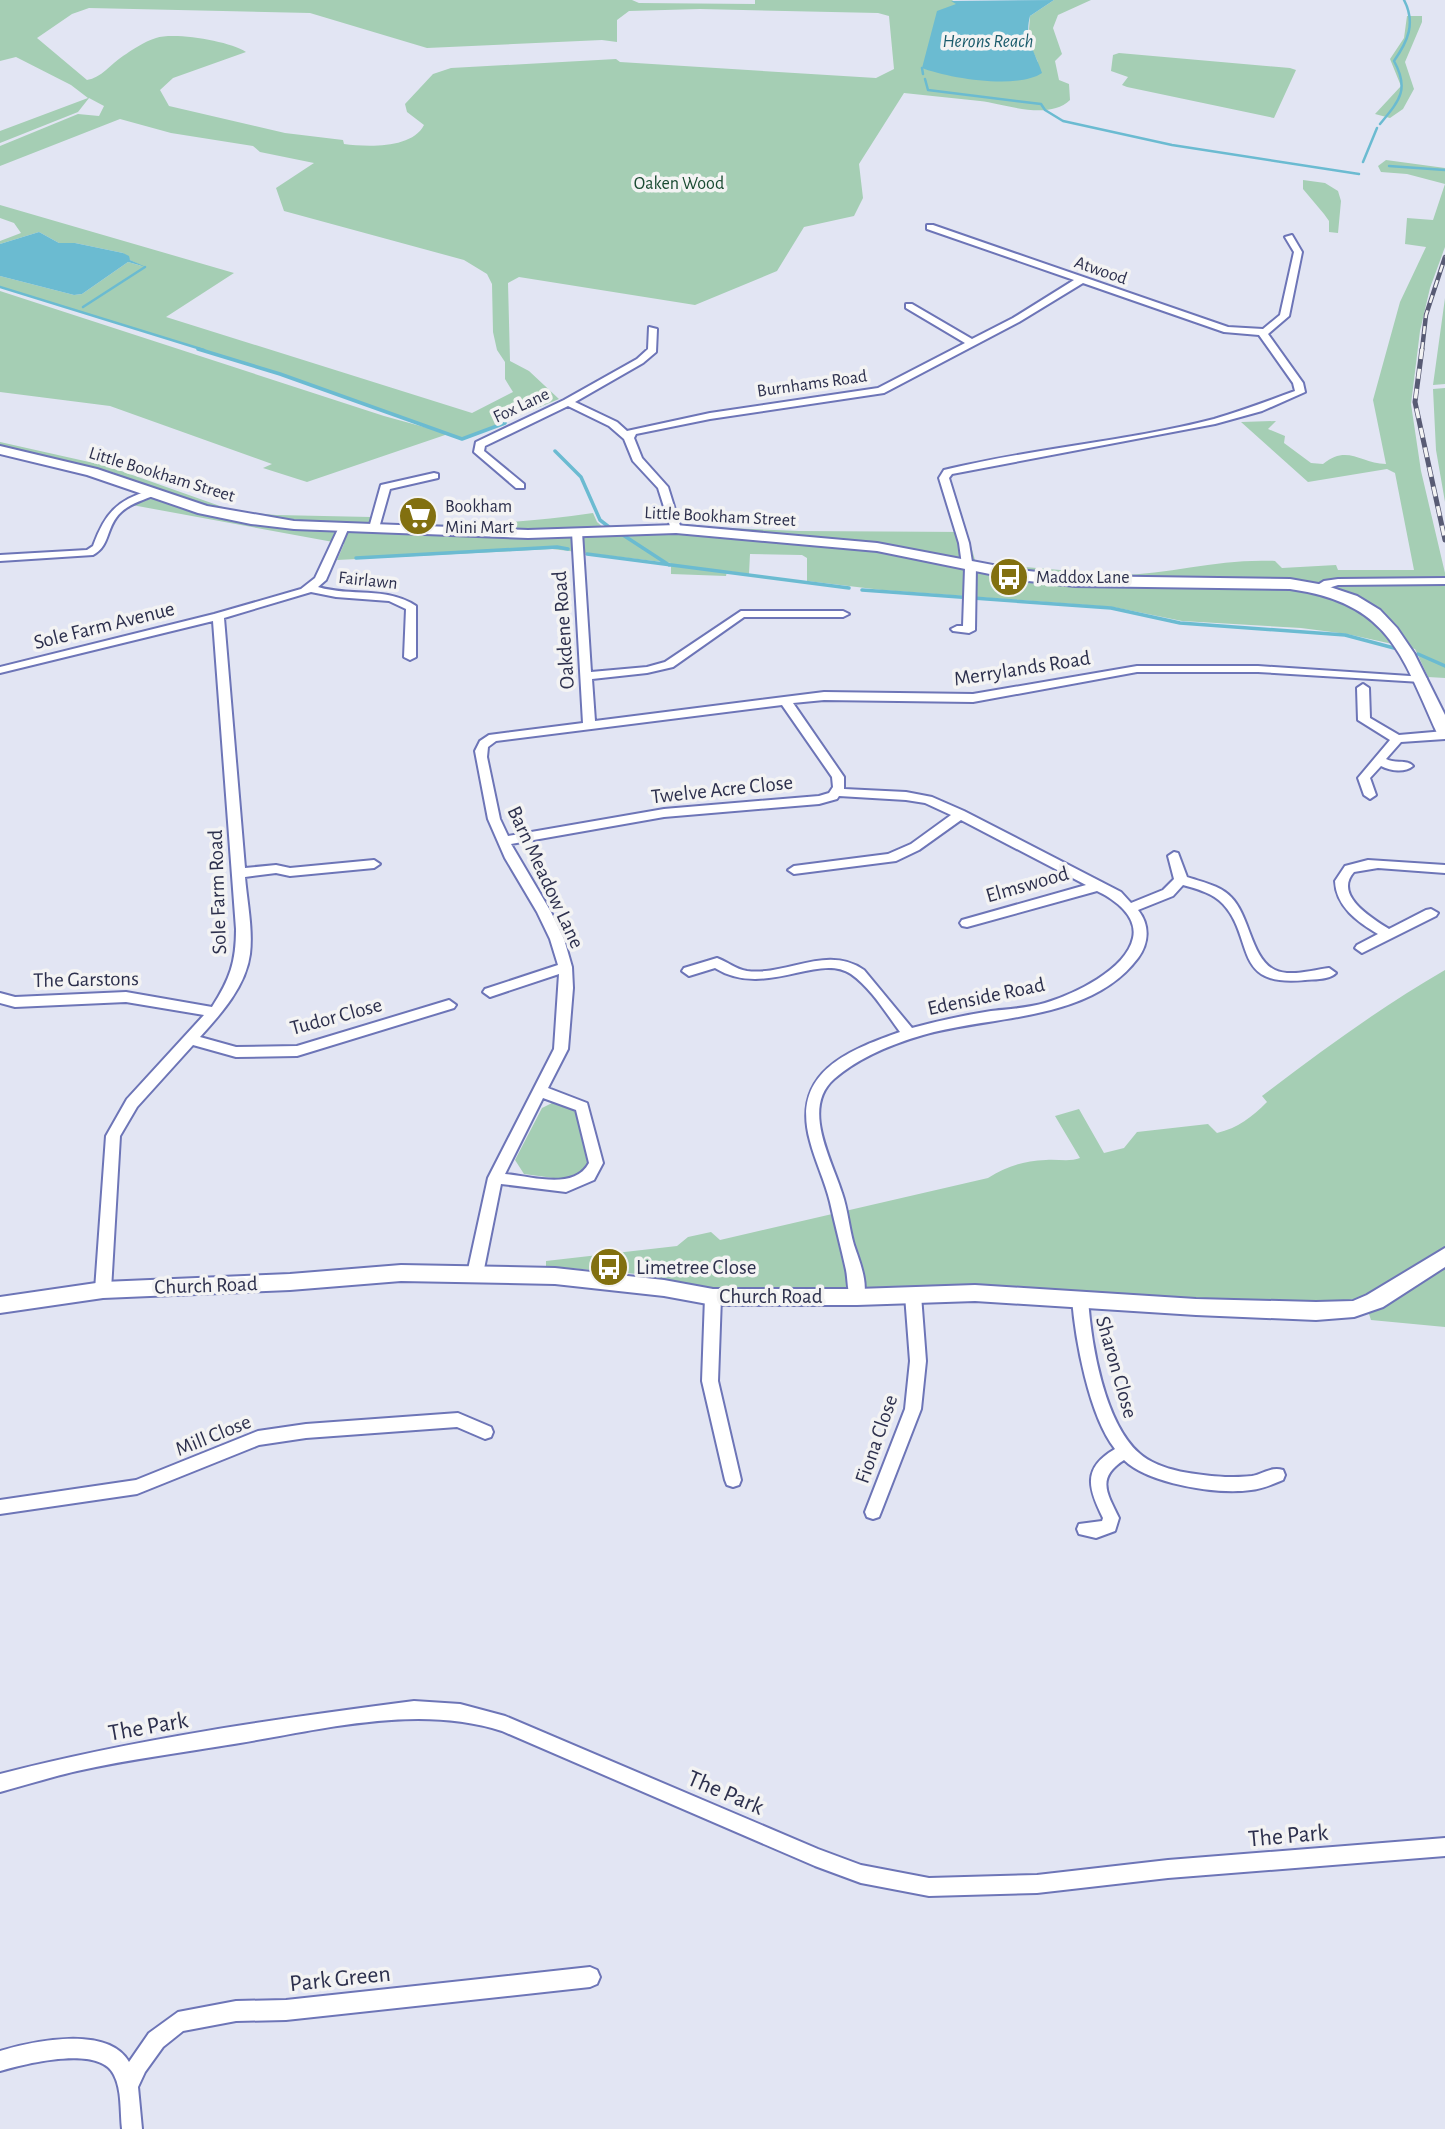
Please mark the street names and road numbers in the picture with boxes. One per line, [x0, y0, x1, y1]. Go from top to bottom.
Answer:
street label: Atwood [1072, 254, 1129, 288]
street label: Burnhams Road [756, 367, 868, 401]
street label: Fox Lane [491, 385, 552, 427]
street label: Little Bookham Street [87, 444, 237, 506]
street label: Little Bookham Street [644, 504, 796, 530]
street label: Fairlawn [337, 569, 399, 593]
street label: Oakdene Road [549, 570, 578, 690]
street label: Sole Farm Avenue [32, 598, 177, 653]
street label: Merrylands Road [952, 647, 1092, 690]
street label: Twelve Acre Close [650, 772, 794, 807]
street label: Barn Meadow Lane [503, 803, 588, 952]
street label: Sole Farm Road [205, 829, 230, 955]
street label: Elmswood [983, 863, 1071, 906]
street label: The Garstons [33, 968, 139, 991]
street label: Edenside Road [925, 974, 1047, 1019]
street label: Tudor Close [288, 994, 385, 1039]
street label: Church Road [154, 1273, 258, 1298]
street label: Church Road [719, 1286, 823, 1307]
street label: Sharon Close [1092, 1314, 1141, 1421]
street label: Fiona Close [852, 1392, 901, 1486]
street label: Mill Close [172, 1411, 254, 1460]
street label: The Park [106, 1708, 190, 1746]
street label: The Park [684, 1766, 767, 1820]
street label: The Park [1247, 1821, 1329, 1851]
street label: Park Green [288, 1962, 392, 1996]

